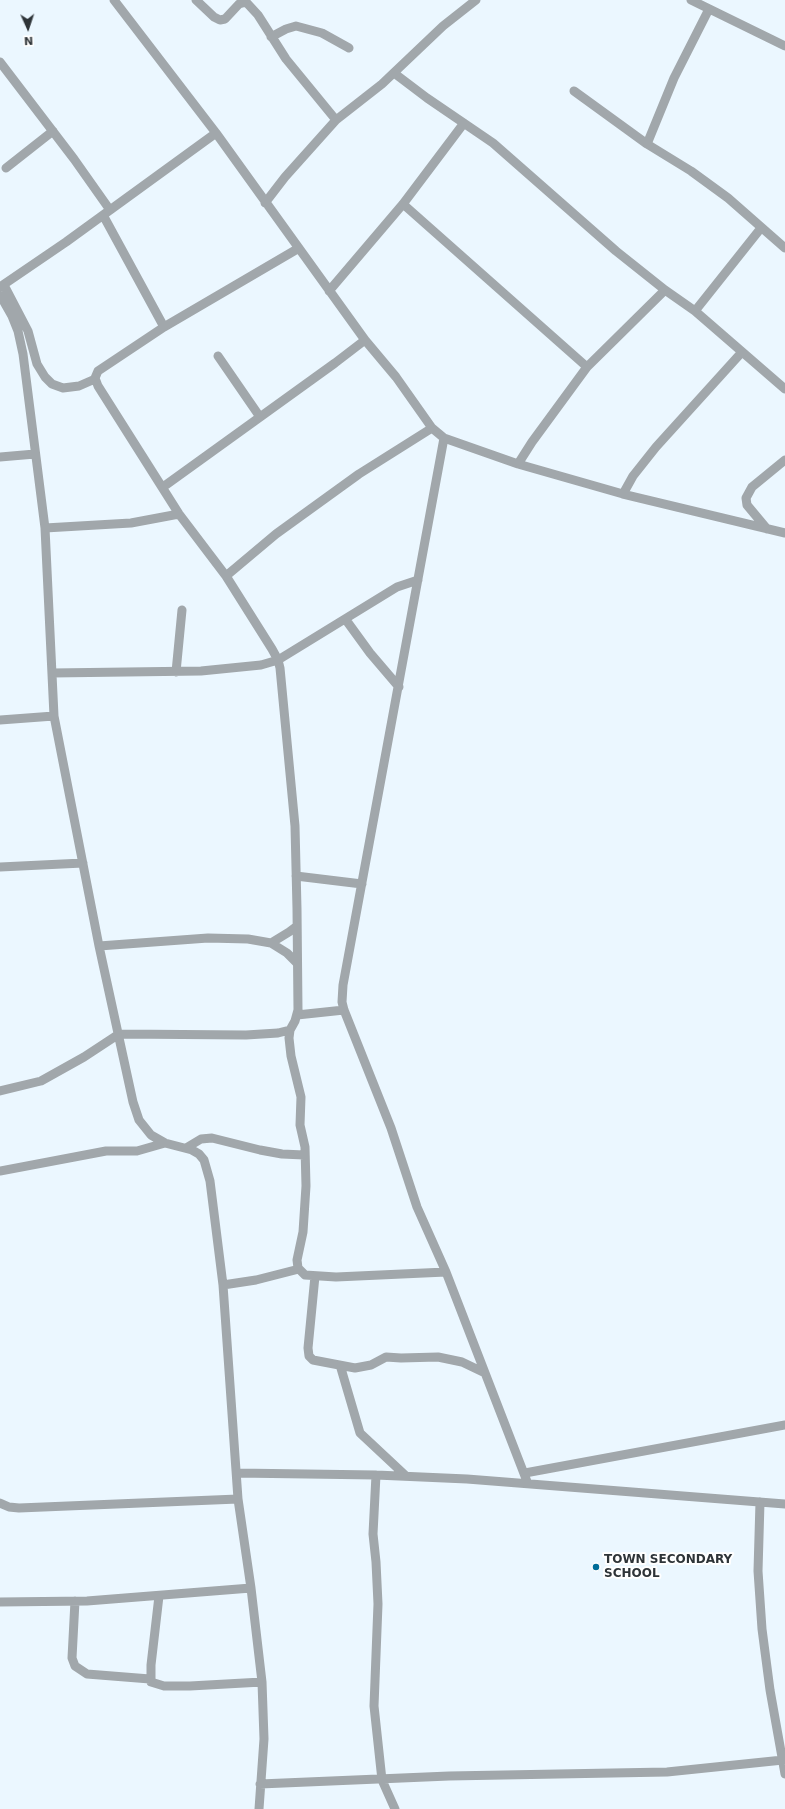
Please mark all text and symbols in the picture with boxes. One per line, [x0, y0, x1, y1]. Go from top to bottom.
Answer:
north arrow [8, 8, 48, 48]
text: N [24, 34, 34, 47]
place label: TOWN SECONDARY SCHOOL [604, 1553, 732, 1581]
marker: TOWN SECONDARY SCHOOL [591, 1562, 601, 1572]

